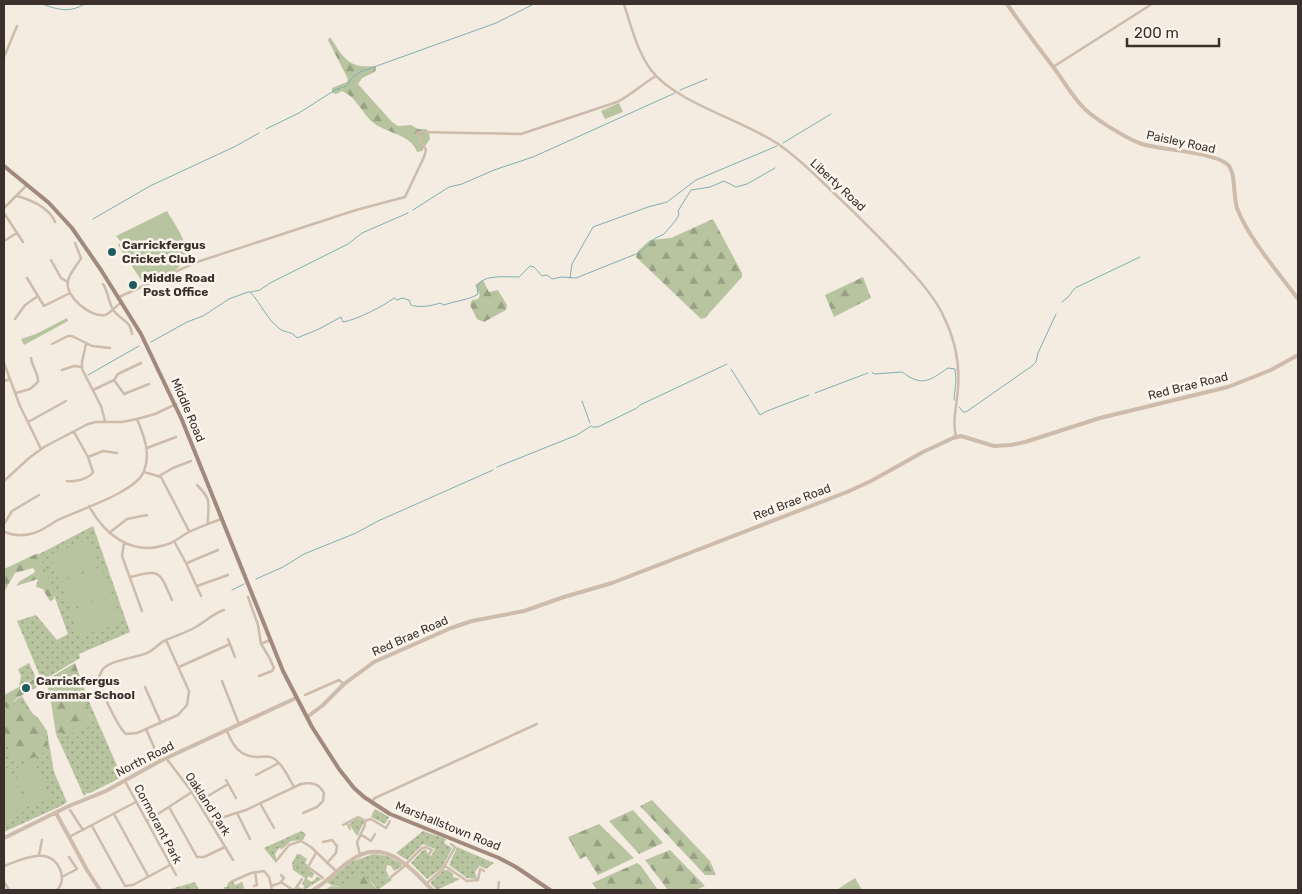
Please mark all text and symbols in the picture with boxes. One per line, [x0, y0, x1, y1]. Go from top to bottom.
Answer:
scale bar [1127, 15, 1220, 47]
text: 200 m [1134, 24, 1179, 42]
street label: Paisley Road [1145, 128, 1217, 156]
street label: Liberty Road [807, 156, 869, 214]
place label: Carrickfergus Cricket Club [122, 238, 206, 266]
marker: Carrickfergus Cricket Club [106, 246, 118, 258]
place label: Middle Road Post Office [143, 271, 215, 299]
marker: Middle Road Post Office [127, 279, 139, 291]
street label: Red Brae Road [1147, 369, 1229, 403]
street label: Middle Road [168, 376, 208, 444]
street label: Red Brae Road [751, 481, 833, 523]
street label: Red Brae Road [370, 613, 450, 659]
place label: Carrickfergus Grammar School [36, 674, 135, 702]
marker: Carrickfergus Grammar School [20, 682, 32, 694]
street label: North Road [114, 738, 176, 780]
street label: Oakland Park [182, 770, 234, 839]
street label: Cormorant Park [131, 782, 185, 867]
street label: Marshallstown Road [393, 798, 503, 854]

